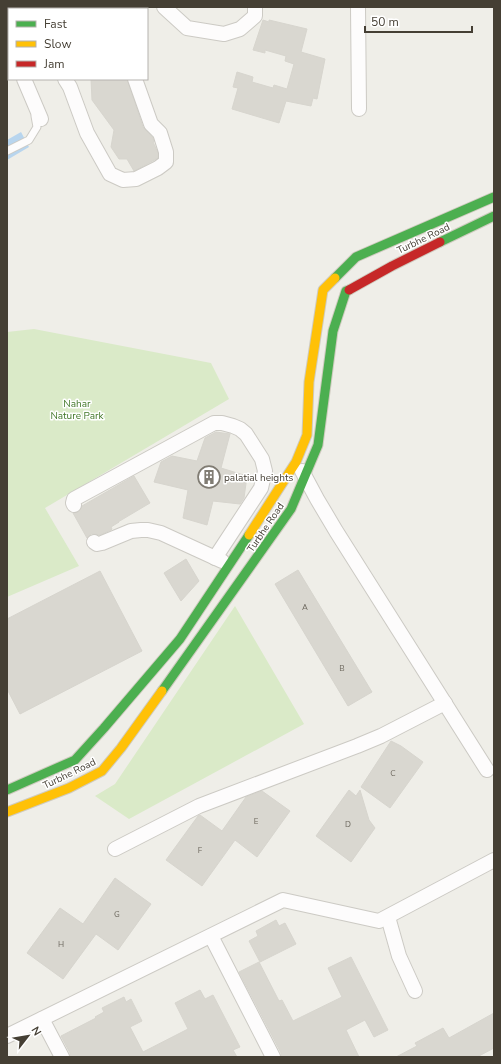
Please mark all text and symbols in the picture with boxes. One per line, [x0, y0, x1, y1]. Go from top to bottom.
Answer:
legend [8, 8, 148, 80]
scale bar [365, 8, 472, 34]
text: 50 m [371, 14, 399, 30]
text: Fast [44, 16, 67, 32]
text: Slow [44, 36, 72, 52]
text: Jam [43, 56, 65, 72]
street label: Turbhe Road [395, 220, 452, 258]
park label: Nahar Nature Park [50, 397, 105, 423]
building icon: palatial heights [196, 464, 222, 490]
place label: palatial heights [224, 471, 293, 485]
street label: Turbhe Road [244, 500, 288, 555]
house number: A [302, 602, 308, 613]
house number: B [339, 663, 345, 674]
street label: Turbhe Road [41, 755, 98, 793]
house number: C [390, 768, 396, 779]
house number: E [254, 816, 259, 827]
house number: D [345, 819, 351, 830]
house number: F [198, 845, 203, 856]
house number: G [114, 909, 120, 920]
house number: H [58, 939, 64, 950]
north arrow [8, 1016, 48, 1056]
text: N [28, 1024, 45, 1038]

